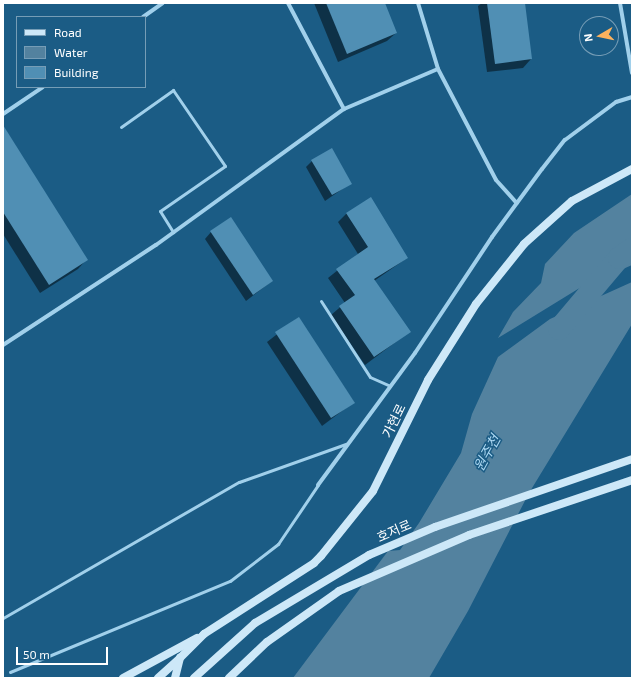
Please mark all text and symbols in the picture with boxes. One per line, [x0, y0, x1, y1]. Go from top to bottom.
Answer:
legend [16, 16, 146, 88]
north arrow [579, 16, 619, 56]
text: Road [54, 25, 82, 39]
text: N [581, 33, 595, 43]
text: Water [54, 45, 88, 59]
text: Building [54, 65, 98, 79]
street label: 가현로 [379, 401, 409, 441]
water label: 원주천 [470, 432, 504, 474]
street label: 호저로 [374, 517, 414, 545]
scale bar [18, 639, 110, 665]
text: 50 m [23, 647, 50, 661]

